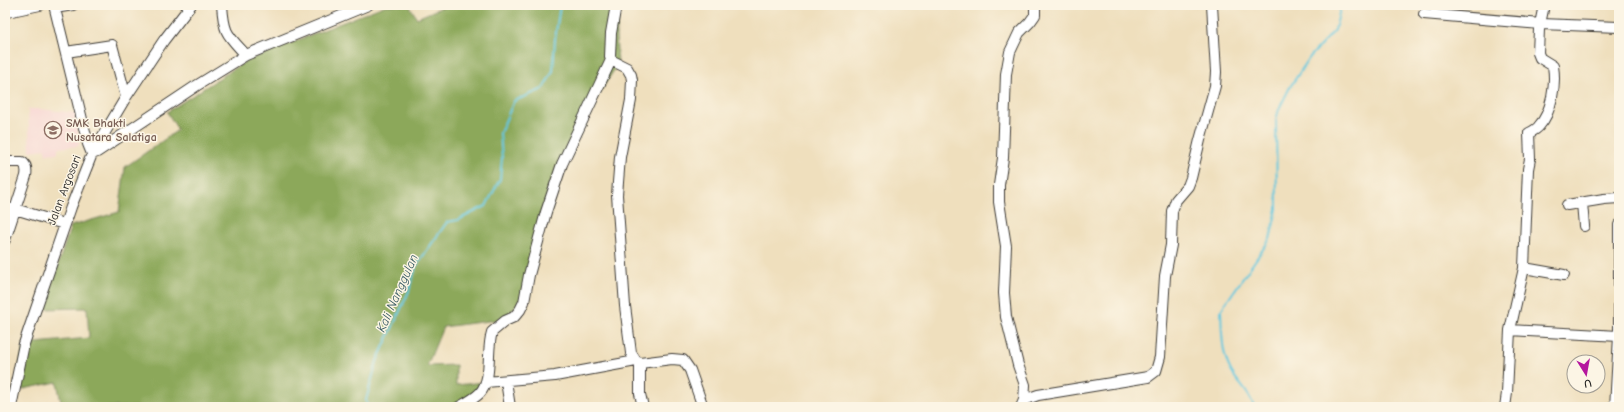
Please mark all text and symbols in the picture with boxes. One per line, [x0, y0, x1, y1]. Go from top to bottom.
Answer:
place label: SMK Bhakti Nusatara Salatiga [66, 116, 157, 144]
school or university icon: SMK Bhakti Nusatara Salatiga [43, 120, 63, 140]
street label: Jalan Argosari [44, 153, 84, 227]
water label: Kali Nanggulan [373, 252, 421, 334]
north arrow [1566, 354, 1606, 394]
text: U [1583, 376, 1593, 390]

